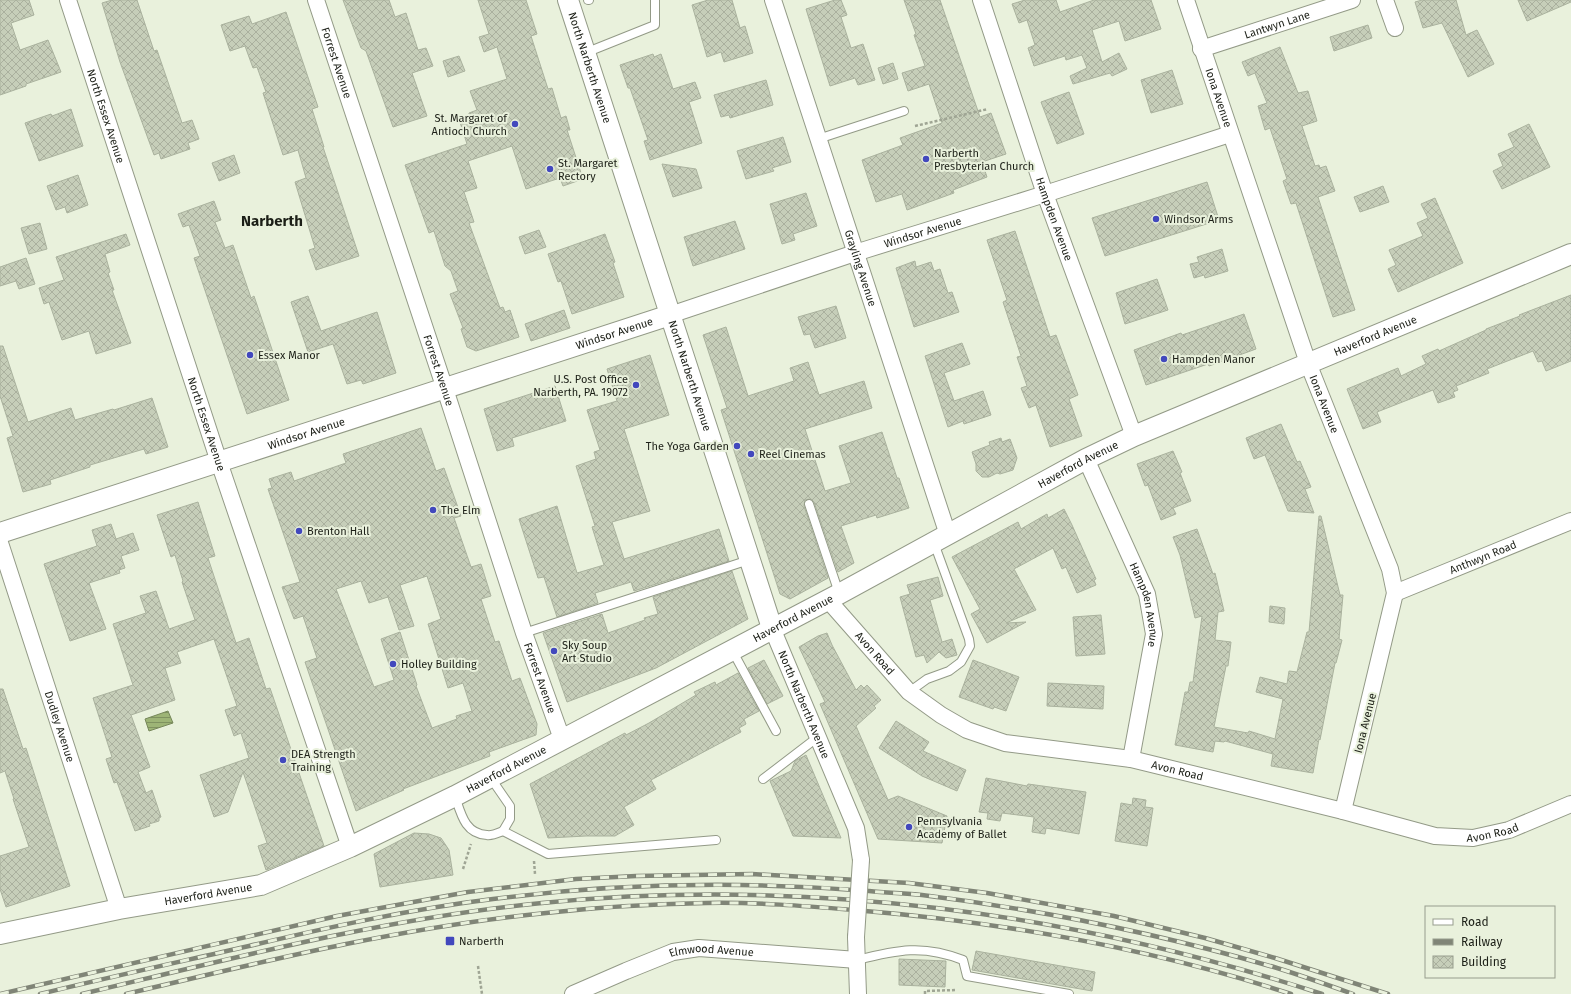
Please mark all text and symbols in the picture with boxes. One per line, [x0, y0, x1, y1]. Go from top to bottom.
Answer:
street label: Lantwyn Lane [1243, 8, 1312, 42]
street label: North Narberth Avenue [565, 11, 614, 125]
street label: Forrest Avenue [318, 26, 354, 100]
street label: North Essex Avenue [84, 67, 127, 165]
street label: Iona Avenue [1202, 67, 1234, 129]
place label: St. Margaret of Antioch Church [432, 112, 508, 138]
marker: St. Margaret of Antioch Church [510, 119, 520, 129]
place label: Narberth Presbyterian Church [934, 147, 1034, 173]
marker: Narberth Presbyterian Church [921, 154, 931, 164]
place label: St. Margaret Rectory [558, 157, 618, 183]
marker: St. Margaret Rectory [545, 164, 555, 174]
street label: Hampden Avenue [1033, 176, 1075, 263]
district label: Narberth [241, 212, 303, 230]
place label: Windsor Arms [1164, 213, 1233, 226]
street label: Windsor Avenue [882, 214, 963, 251]
marker: Windsor Arms [1151, 214, 1161, 224]
street label: Grayling Avenue [842, 228, 879, 308]
street label: Haverford Avenue [1332, 313, 1419, 359]
street label: Windsor Avenue [574, 315, 655, 352]
street label: North Narberth Avenue [665, 319, 714, 433]
street label: Forrest Avenue [420, 333, 456, 408]
place label: Essex Manor [258, 349, 321, 362]
marker: Essex Manor [245, 350, 255, 360]
place label: Hampden Manor [1172, 353, 1256, 366]
marker: Hampden Manor [1159, 354, 1169, 364]
place label: U.S. Post Office Narberth, PA. 19072 [533, 373, 628, 399]
street label: Iona Avenue [1306, 373, 1341, 435]
street label: North Essex Avenue [185, 375, 228, 473]
marker: U.S. Post Office Narberth, PA. 19072 [631, 380, 641, 390]
street label: Windsor Avenue [266, 415, 347, 452]
street label: Haverford Avenue [1036, 438, 1121, 491]
place label: The Yoga Garden [646, 440, 729, 453]
marker: The Yoga Garden [732, 441, 742, 451]
place label: Reel Cinemas [759, 448, 826, 461]
marker: Reel Cinemas [746, 449, 756, 459]
place label: The Elm [441, 504, 481, 517]
marker: The Elm [428, 505, 438, 515]
place label: Brenton Hall [307, 525, 369, 538]
marker: Brenton Hall [294, 526, 304, 536]
street label: Anthwyn Road [1448, 538, 1519, 577]
street label: Hampden Avenue [1127, 560, 1160, 648]
street label: Haverford Avenue [751, 592, 836, 645]
street label: Avon Road [852, 629, 897, 678]
place label: Sky Soup Art Studio [562, 639, 612, 665]
street label: Forrest Avenue [521, 641, 558, 715]
marker: Sky Soup Art Studio [549, 646, 559, 656]
street label: North Narberth Avenue [775, 649, 832, 761]
place label: Holley Building [401, 658, 477, 671]
marker: Holley Building [388, 659, 398, 669]
street label: Dudley Avenue [42, 689, 77, 764]
street label: Iona Avenue [1352, 692, 1379, 755]
street label: Haverford Avenue [464, 743, 549, 796]
place label: DEA Strength Training [291, 748, 356, 774]
marker: DEA Strength Training [278, 755, 288, 765]
street label: Avon Road [1150, 758, 1205, 783]
place label: Pennsylvania Academy of Ballet [917, 815, 1007, 841]
street label: Avon Road [1466, 821, 1521, 845]
marker: Pennsylvania Academy of Ballet [904, 822, 914, 832]
street label: Haverford Avenue [163, 881, 253, 908]
legend [1425, 906, 1555, 978]
text: Road [1461, 915, 1489, 929]
marker: Narberth [444, 935, 456, 947]
place label: Narberth [459, 935, 504, 948]
text: Railway [1461, 935, 1502, 949]
street label: Elmwood Avenue [667, 942, 754, 960]
text: Building [1461, 955, 1507, 969]

